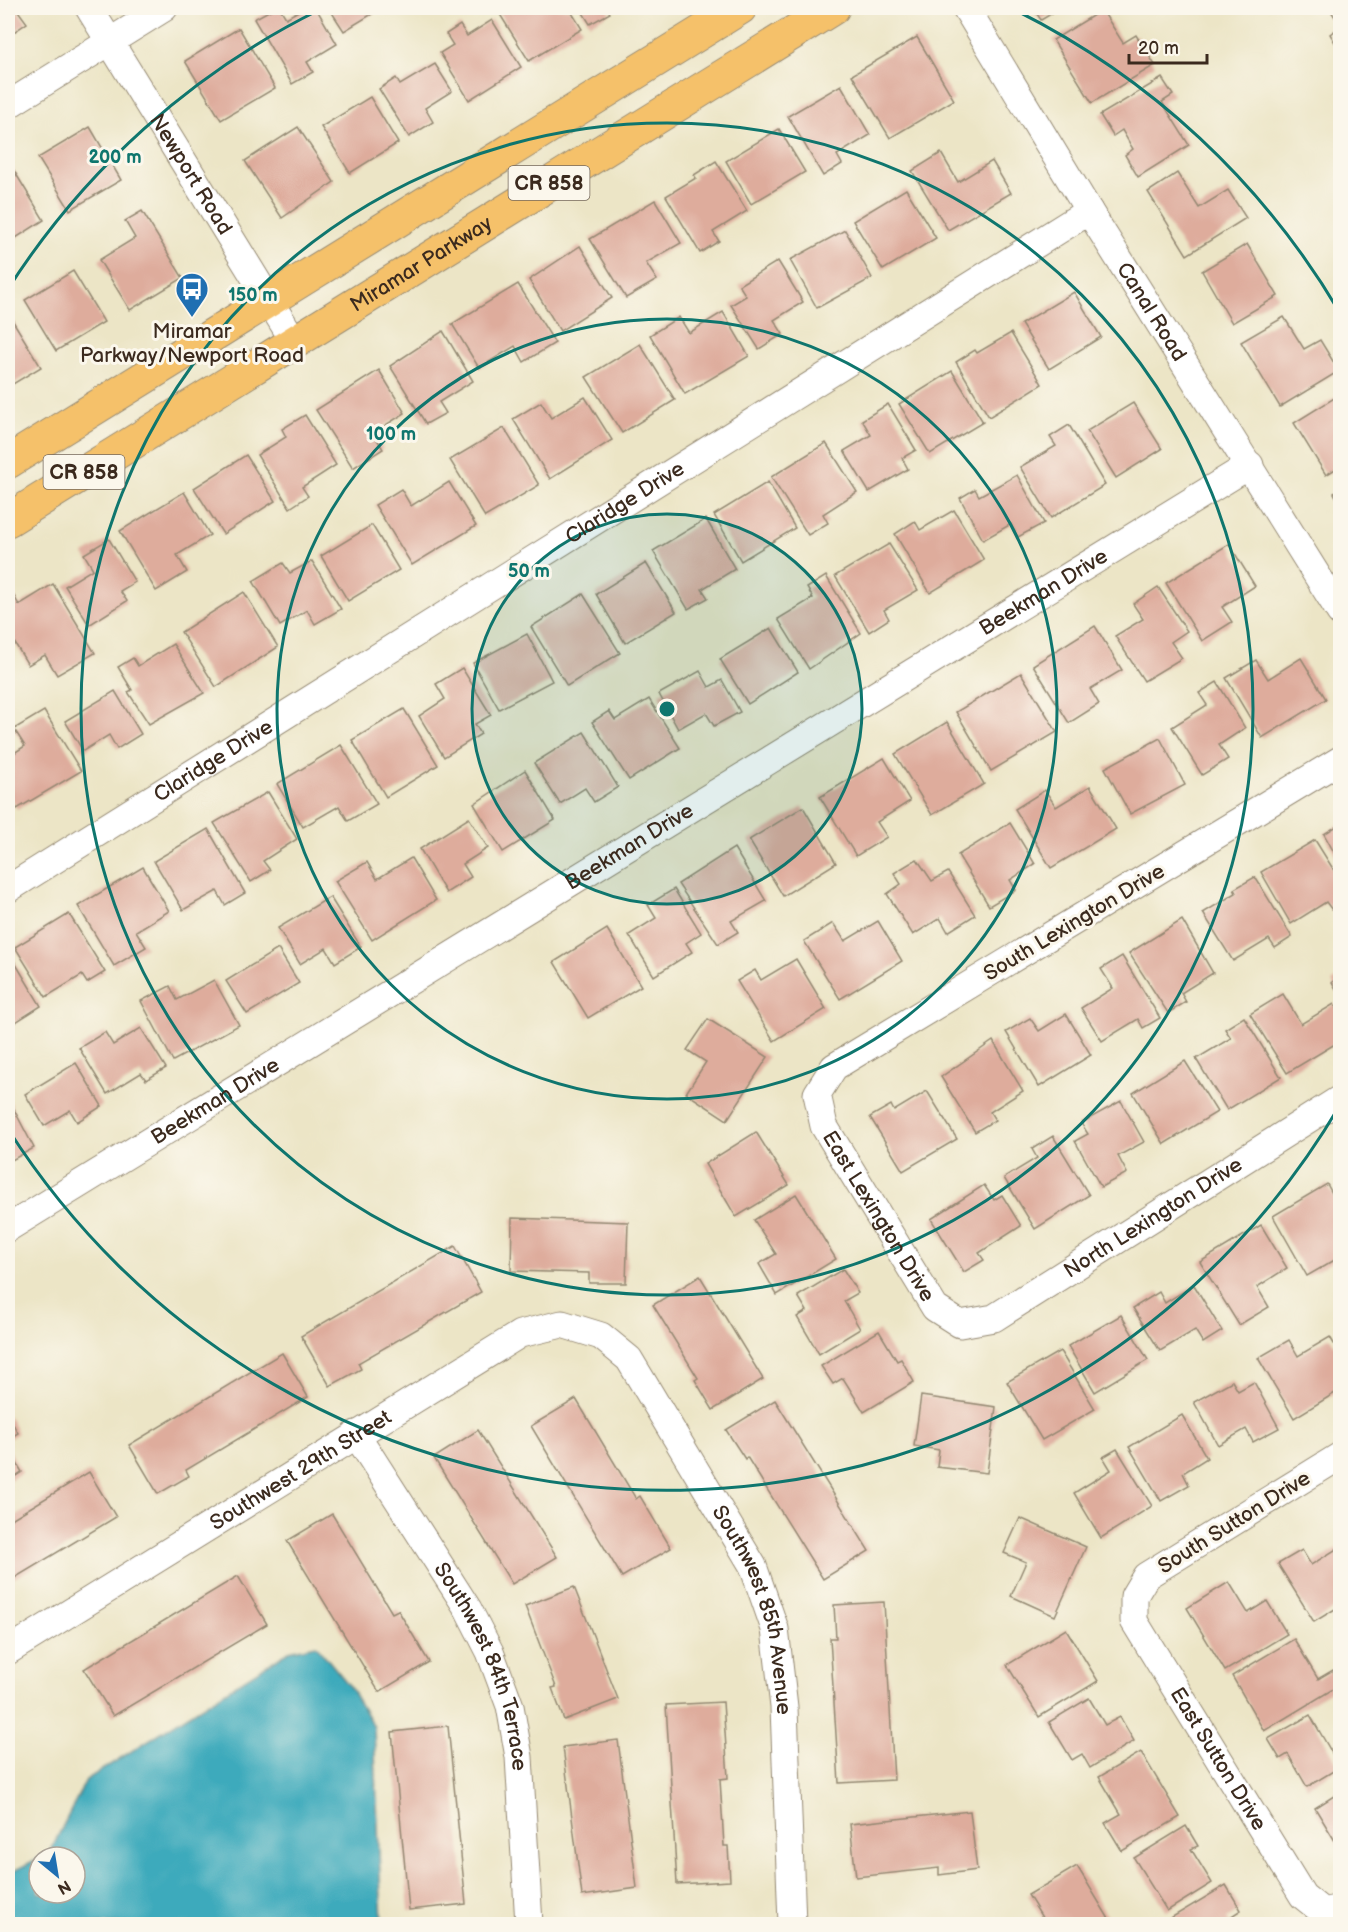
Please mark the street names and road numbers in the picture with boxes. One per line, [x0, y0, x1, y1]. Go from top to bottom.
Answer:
street label: Newport Road [144, 109, 237, 239]
road number: CR 858 [508, 166, 590, 200]
street label: Miramar Parkway [346, 211, 497, 318]
street label: Canal Road [1111, 258, 1192, 366]
road number: CR 858 [44, 455, 124, 489]
street label: Claridge Drive [561, 456, 689, 549]
street label: Beekman Drive [975, 544, 1112, 641]
street label: Claridge Drive [149, 714, 277, 807]
street label: Beekman Drive [561, 798, 698, 896]
street label: South Lexington Drive [979, 858, 1169, 986]
street label: Beekman Drive [147, 1052, 284, 1150]
street label: East Lexington Drive [817, 1126, 940, 1306]
street label: North Lexington Drive [1059, 1152, 1247, 1284]
street label: Southwest 29th Street [206, 1405, 396, 1536]
street label: South Sutton Drive [1153, 1465, 1315, 1579]
street label: Southwest 85th Avenue [707, 1501, 796, 1715]
street label: Southwest 84th Terrace [429, 1558, 532, 1771]
street label: East Sutton Drive [1165, 1683, 1272, 1835]

